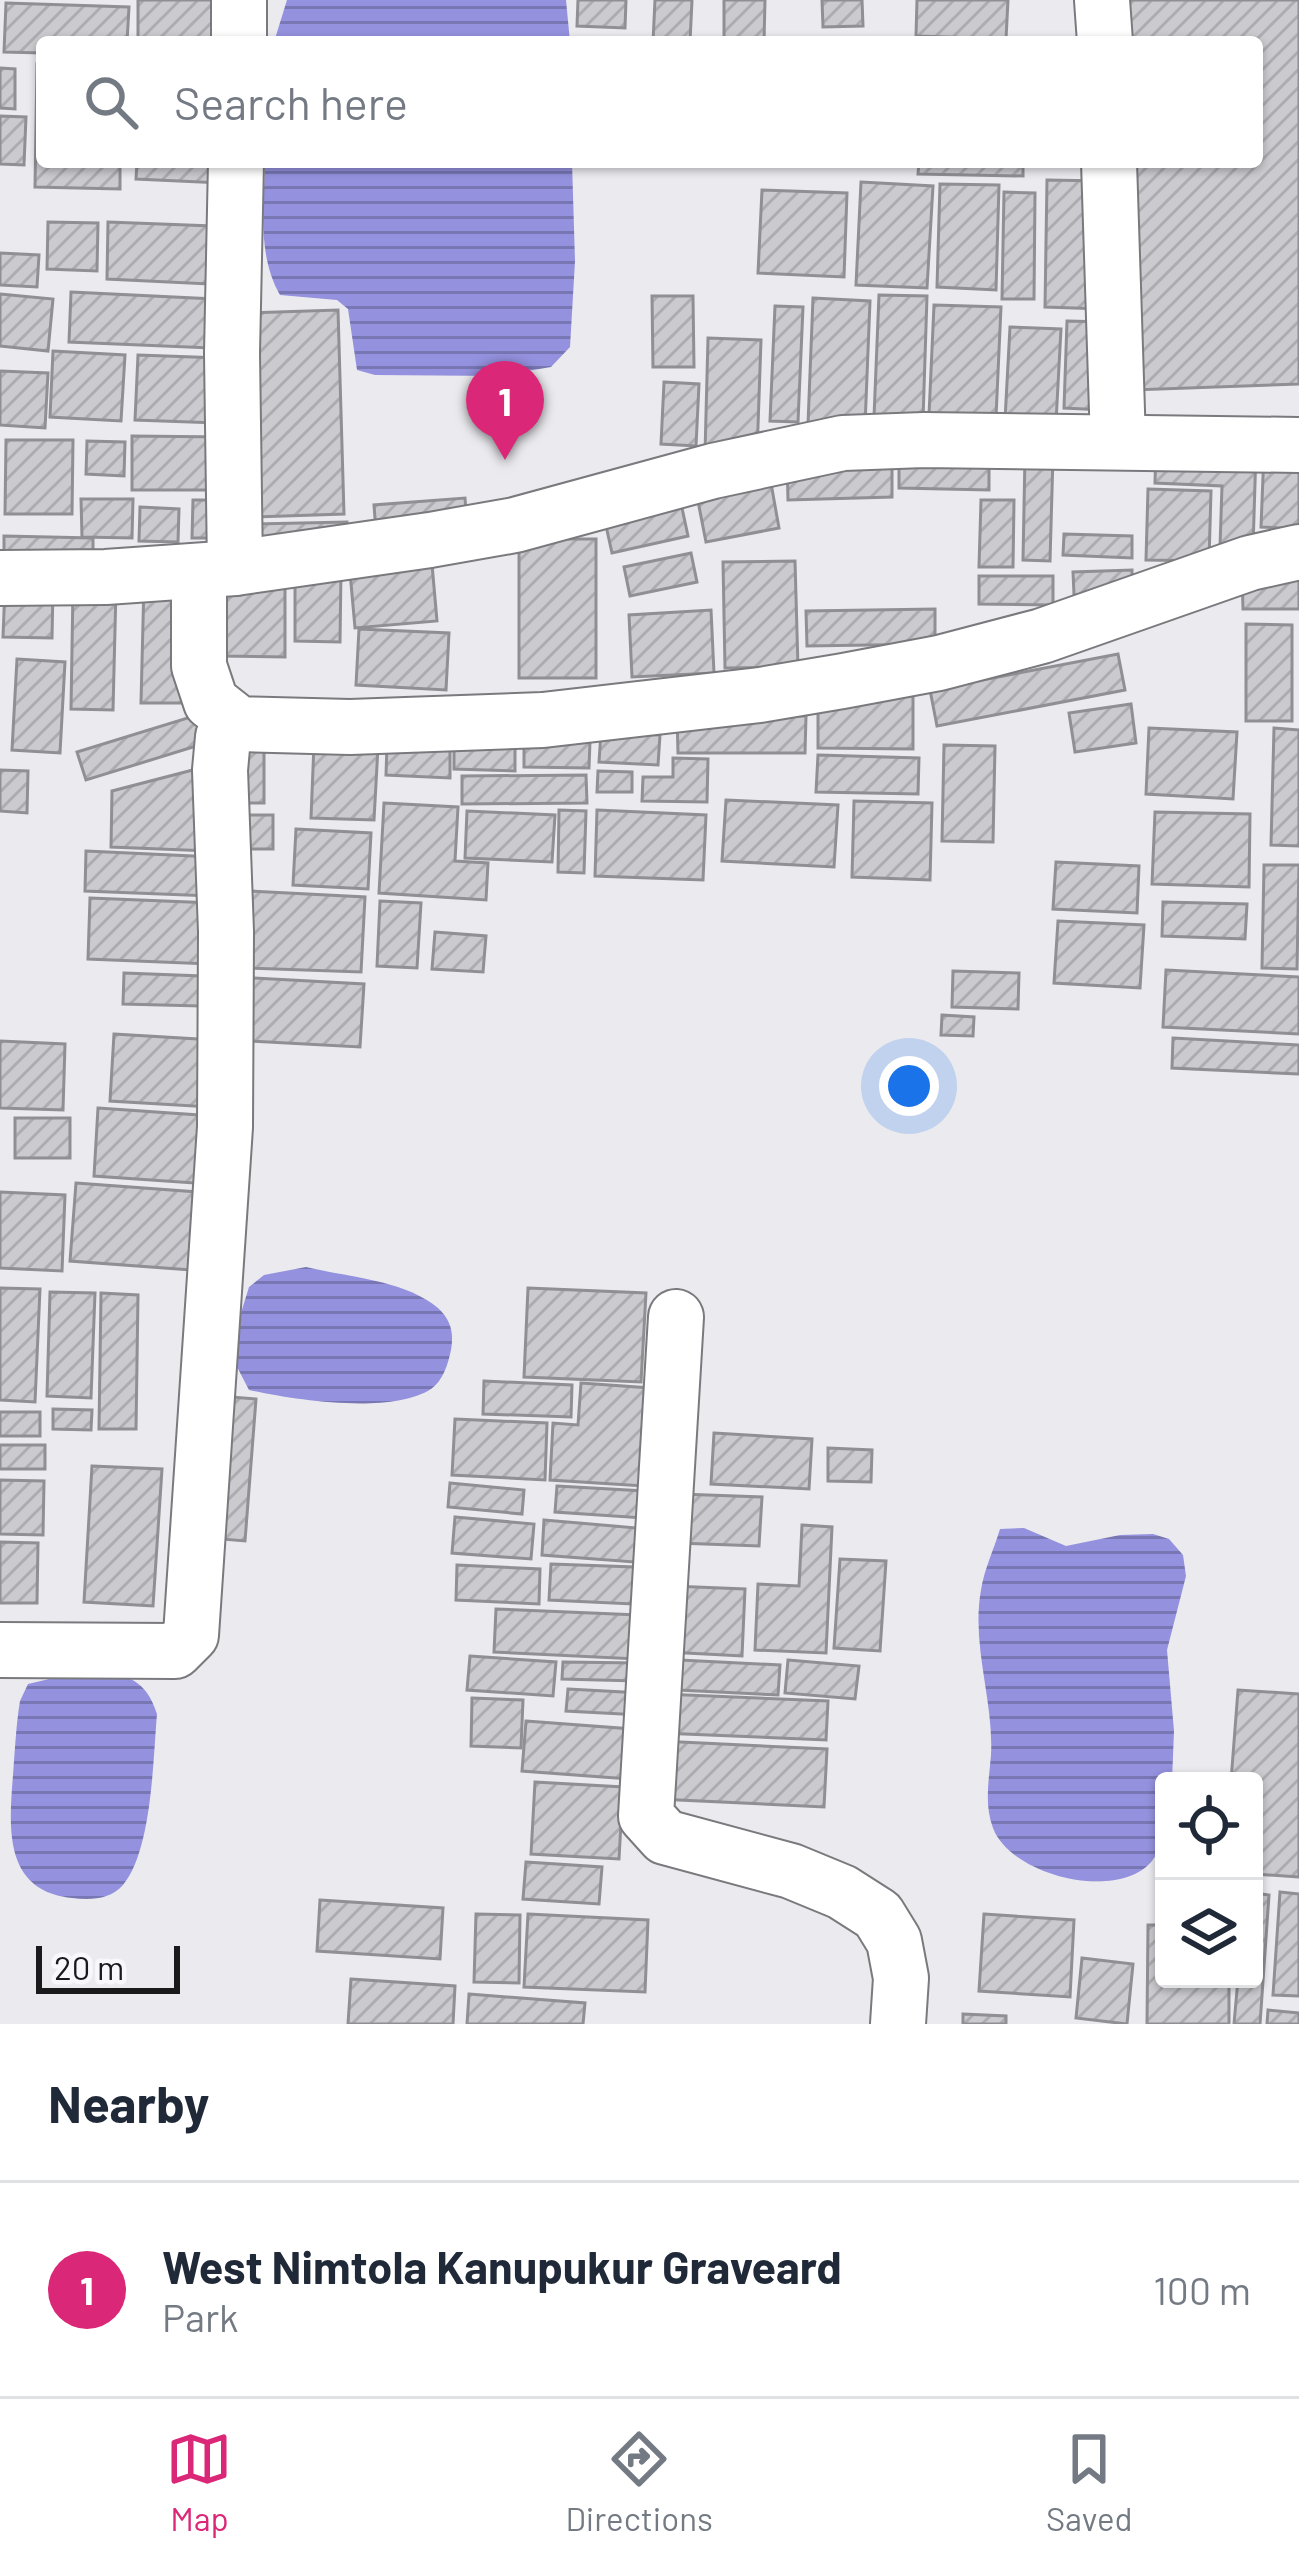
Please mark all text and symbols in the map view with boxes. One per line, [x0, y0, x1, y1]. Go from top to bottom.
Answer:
search box [36, 36, 1263, 168]
icon: search [78, 69, 144, 135]
text: Search here [174, 75, 408, 129]
pin: 1 [466, 361, 544, 460]
your location [879, 1056, 939, 1116]
map controls [1155, 1772, 1263, 1988]
button: locate [1155, 1772, 1263, 1880]
button: layers [1155, 1880, 1263, 1988]
scale bar [36, 1940, 180, 1993]
text: 20 m [54, 1947, 124, 1987]
text: Nearby [48, 2072, 209, 2133]
text: West Nimtola Kanupukur Graveard [162, 2239, 842, 2293]
text: 1 [80, 2266, 94, 2313]
text: 100 m [1153, 2266, 1251, 2313]
text: Park [162, 2293, 239, 2340]
tab: Map [166, 2426, 232, 2538]
tab: Directions [565, 2426, 713, 2538]
tab: Saved [1046, 2426, 1133, 2538]

